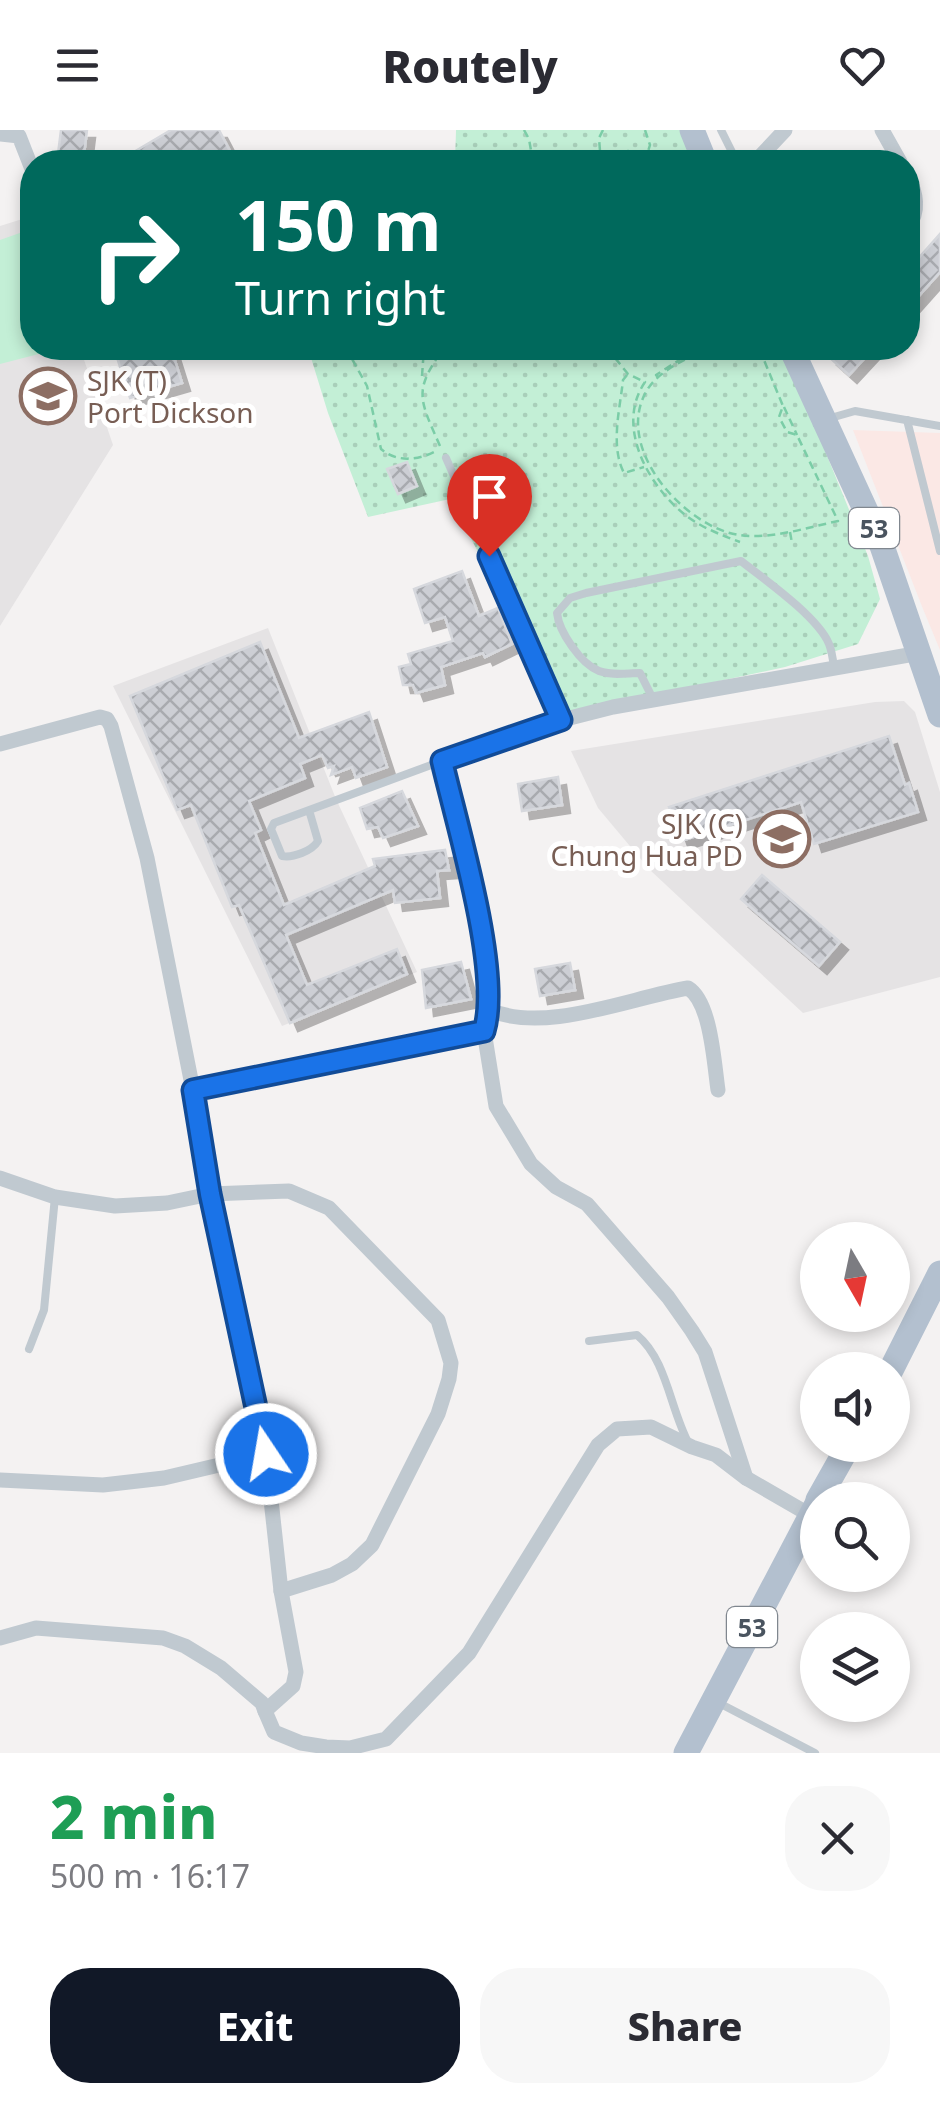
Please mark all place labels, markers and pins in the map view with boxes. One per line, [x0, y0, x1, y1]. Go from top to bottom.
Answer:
place label: SJK (T) Port Dickson [87, 361, 254, 431]
school or university icon: SJK (T) Port Dickson [18, 366, 78, 426]
pin [447, 454, 532, 557]
place label: SJK (C) Chung Hua PD [550, 804, 743, 874]
school or university icon: SJK (C) Chung Hua PD [752, 809, 812, 869]

